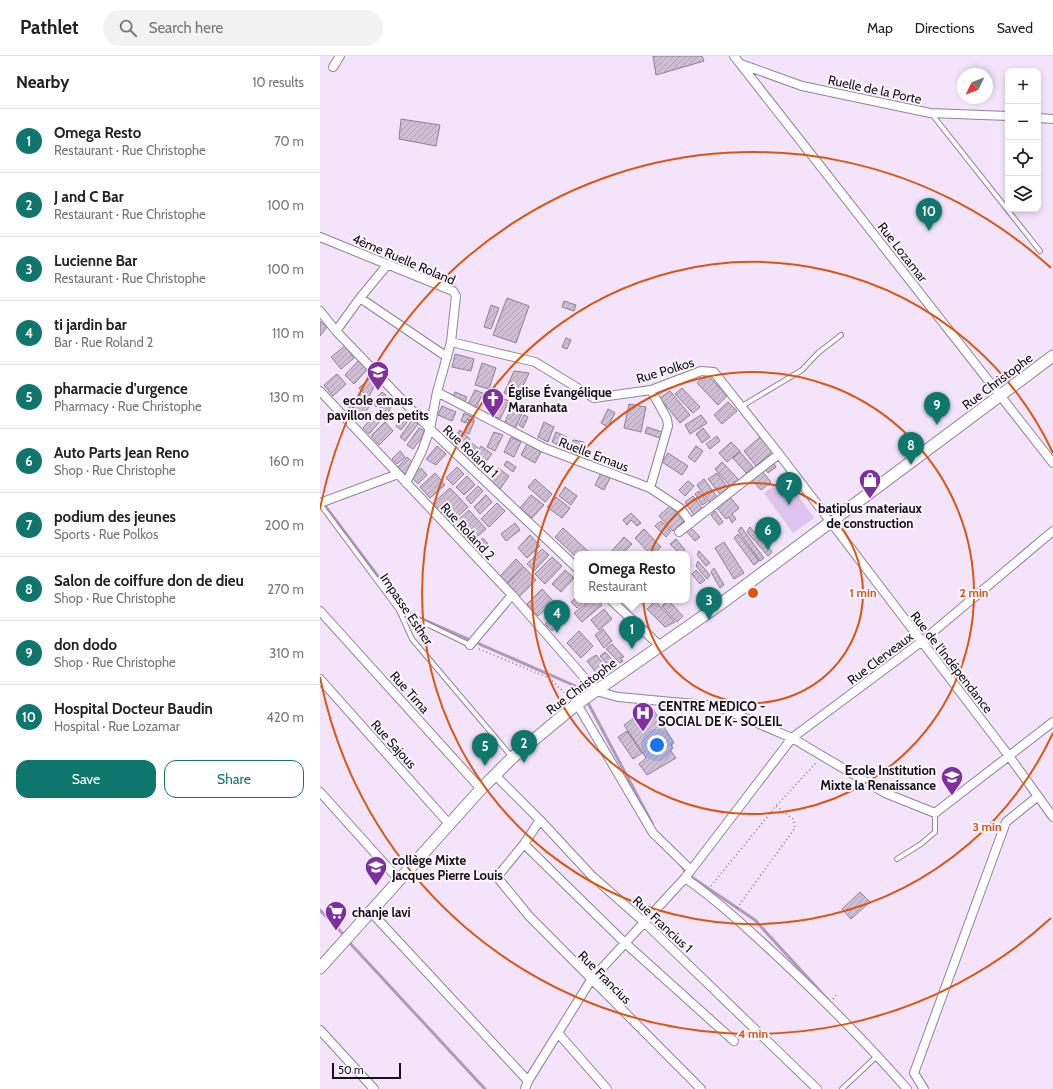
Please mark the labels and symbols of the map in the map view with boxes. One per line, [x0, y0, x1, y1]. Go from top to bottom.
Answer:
north arrow [957, 68, 993, 104]
street label: Ruelle de la Porte [827, 71, 924, 107]
pin: 10 [916, 198, 942, 231]
street label: Rue Lozamar [875, 219, 932, 286]
street label: 4ème Ruelle Roland [350, 230, 458, 288]
street label: Rue Christophe [959, 349, 1036, 413]
street label: Rue Polkos [634, 353, 696, 386]
school or university icon: ecole emaus pavillon des petits [365, 359, 391, 392]
place label: Église Évangélique Maranhata [508, 383, 612, 415]
church icon: Église Évangélique Maranhata [480, 386, 506, 419]
place label: ecole emaus pavillon des petits [327, 392, 429, 423]
pin: 9 [924, 392, 950, 425]
street label: Rue Roland 1 [440, 421, 502, 481]
pin: 8 [898, 432, 924, 465]
street label: Ruelle Emaus [557, 433, 632, 475]
shop icon: batiplus materiaux de construction [857, 467, 883, 500]
pin: 7 [776, 472, 802, 505]
street label: Rue Roland 2 [437, 499, 499, 563]
place label: batiplus materiaux de construction [818, 500, 923, 531]
pin: 6 [755, 517, 781, 550]
street label: Impasse Esther [377, 570, 437, 649]
text: 1 min [849, 585, 877, 600]
text: 2 min [960, 585, 988, 600]
centre of rings [746, 586, 760, 600]
pin: 3 [696, 587, 722, 620]
pin: 4 [544, 600, 570, 633]
street label: Rue de l'Indépendance [907, 608, 997, 716]
pin: 1 [619, 616, 645, 649]
street label: Rue Clerveaux [844, 628, 917, 688]
street label: Rue Christophe [543, 654, 620, 718]
street label: Rue Tima [387, 668, 434, 717]
place label: CENTRE MEDICO - SOCIAL DE K- SOLEIL [658, 698, 783, 729]
hospital icon: CENTRE MEDICO - SOCIAL DE K- SOLEIL [630, 700, 656, 733]
street label: Rue Sajous [367, 716, 420, 773]
pin: 2 [511, 730, 537, 763]
pin: 5 [472, 733, 498, 766]
your location [647, 735, 667, 755]
place label: Ecole Institution Mixte la Renaissance [820, 762, 936, 793]
school or university icon: Ecole Institution Mixte la Renaissance [939, 764, 965, 797]
text: 3 min [972, 819, 1002, 834]
place label: collège Mixte Jacques Pierre Louis [391, 852, 503, 883]
school or university icon: collège Mixte Jacques Pierre Louis [363, 854, 389, 887]
street label: Rue Francius 1 [630, 892, 696, 956]
supermarket icon: chanje lavi [323, 899, 349, 932]
place label: chanje lavi [352, 904, 411, 920]
street label: Rue Francius [575, 947, 635, 1007]
text: 4 min [738, 1026, 768, 1041]
scale bar [332, 1061, 401, 1080]

